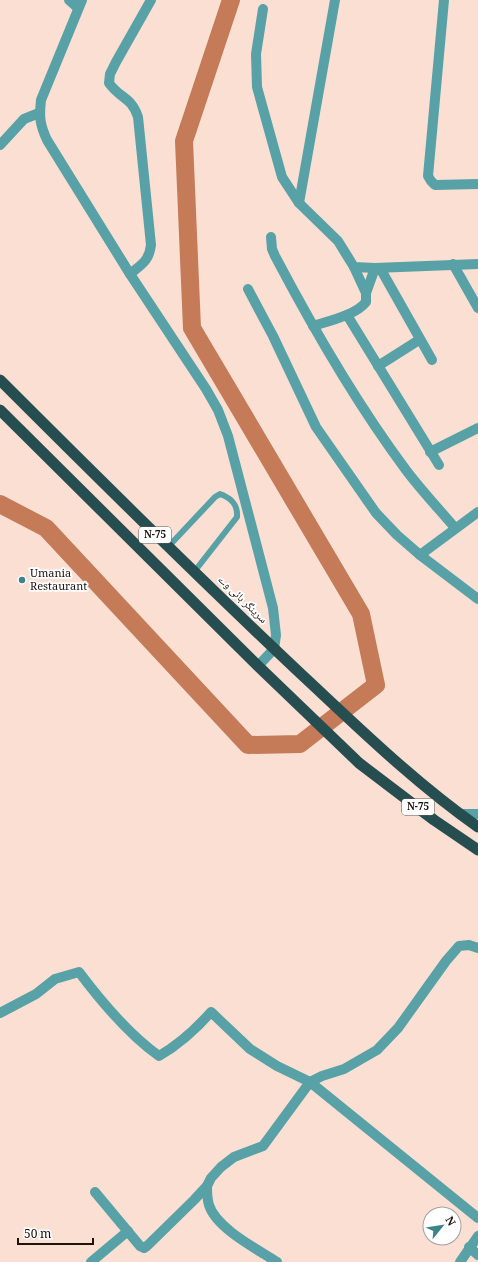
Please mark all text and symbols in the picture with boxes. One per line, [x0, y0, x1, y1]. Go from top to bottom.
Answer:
road number: N-75 [139, 527, 171, 543]
place label: Umania Restaurant [30, 565, 87, 597]
street label: سرینگر ہائی وے [213, 571, 271, 629]
marker: Umania Restaurant [17, 575, 27, 585]
road number: N-75 [402, 799, 434, 815]
north arrow [422, 1206, 462, 1246]
text: N [439, 1213, 460, 1231]
scale bar [18, 1220, 93, 1246]
text: 50 m [24, 1225, 51, 1246]

